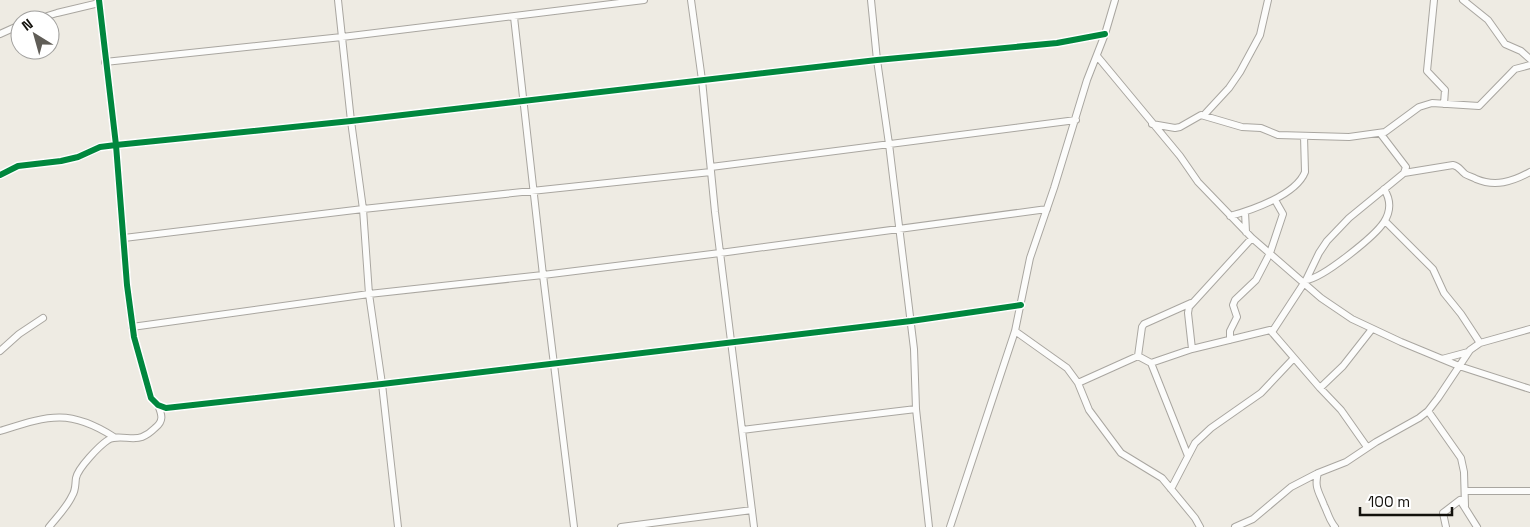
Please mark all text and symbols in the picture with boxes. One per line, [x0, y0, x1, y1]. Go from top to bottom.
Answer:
north arrow [10, 10, 60, 60]
text: N [18, 15, 36, 35]
scale bar [1360, 484, 1452, 516]
text: 100 m [1368, 492, 1410, 511]

